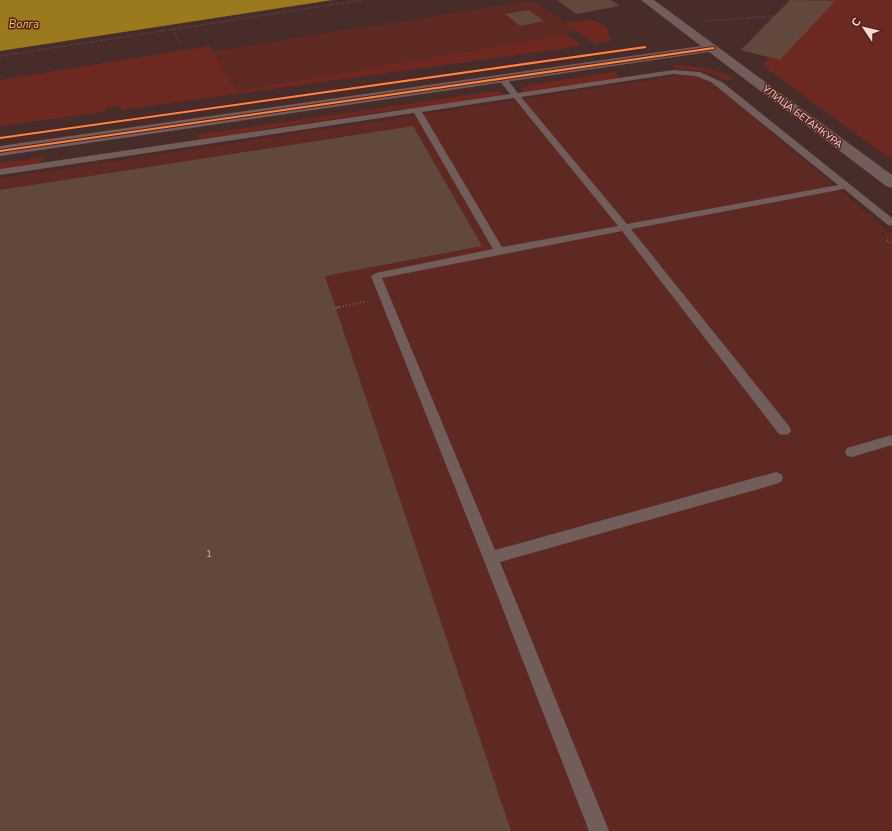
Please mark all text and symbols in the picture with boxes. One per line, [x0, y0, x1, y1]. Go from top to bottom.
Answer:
north arrow [844, 8, 884, 48]
text: С [848, 15, 865, 30]
water label: Волга [9, 17, 39, 32]
street label: УЛИЦА БЕТАНКУРА [759, 81, 846, 152]
house number: 1 [206, 547, 212, 561]

